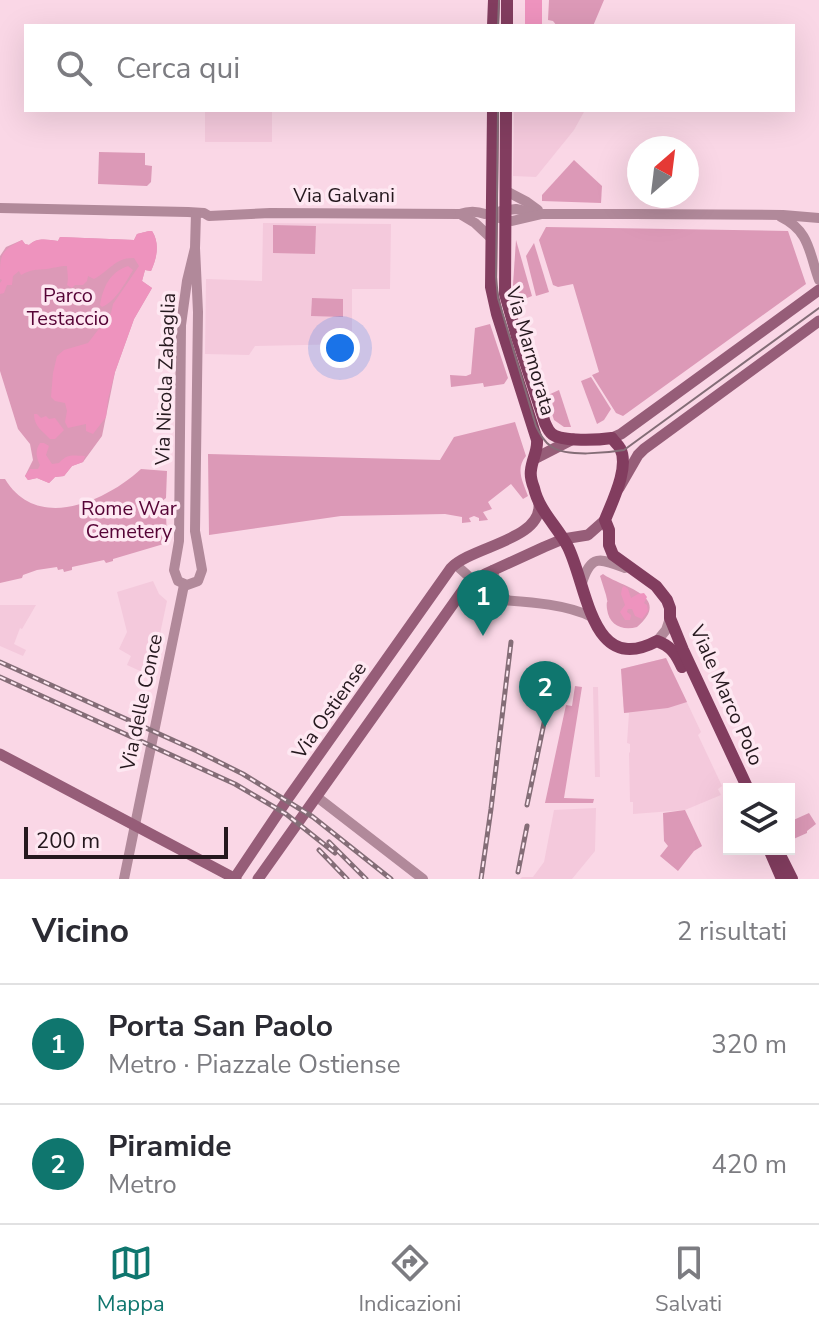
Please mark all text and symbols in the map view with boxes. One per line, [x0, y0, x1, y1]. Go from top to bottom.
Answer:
search box [24, 24, 795, 112]
icon: search [52, 46, 96, 90]
text: Cerca qui [116, 48, 240, 89]
north arrow [627, 136, 699, 208]
street label: Via Galvani [292, 182, 395, 209]
park label: Parco Testaccio [27, 282, 109, 332]
street label: Via Marmorata [499, 283, 562, 419]
street label: Via Nicola Zabaglia [149, 292, 182, 467]
your location [320, 328, 360, 368]
park label: Rome War Cemetery [81, 495, 177, 545]
pin: 1 [457, 570, 509, 636]
street label: Viale Marco Polo [683, 620, 770, 770]
street label: Via delle Conce [114, 631, 169, 774]
street label: Via Ostiense [285, 656, 373, 765]
pin: 2 [519, 661, 571, 727]
map controls [723, 783, 795, 855]
button: layers [723, 783, 795, 855]
scale bar [24, 823, 228, 859]
text: 200 m [36, 826, 100, 856]
text: Vicino [32, 908, 129, 954]
text: 2 risultati [677, 914, 787, 949]
text: Porta San Paolo [108, 1006, 333, 1047]
text: 1 [50, 1027, 66, 1062]
text: 320 m [711, 1027, 787, 1062]
text: Metro · Piazzale Ostiense [108, 1047, 401, 1082]
text: Piramide [108, 1126, 231, 1167]
text: 2 [50, 1147, 66, 1182]
text: 420 m [711, 1147, 787, 1182]
text: Metro [108, 1167, 177, 1202]
tab: Mappa [97, 1241, 165, 1319]
tab: Indicazioni [358, 1241, 461, 1319]
tab: Salvati [655, 1241, 722, 1319]

